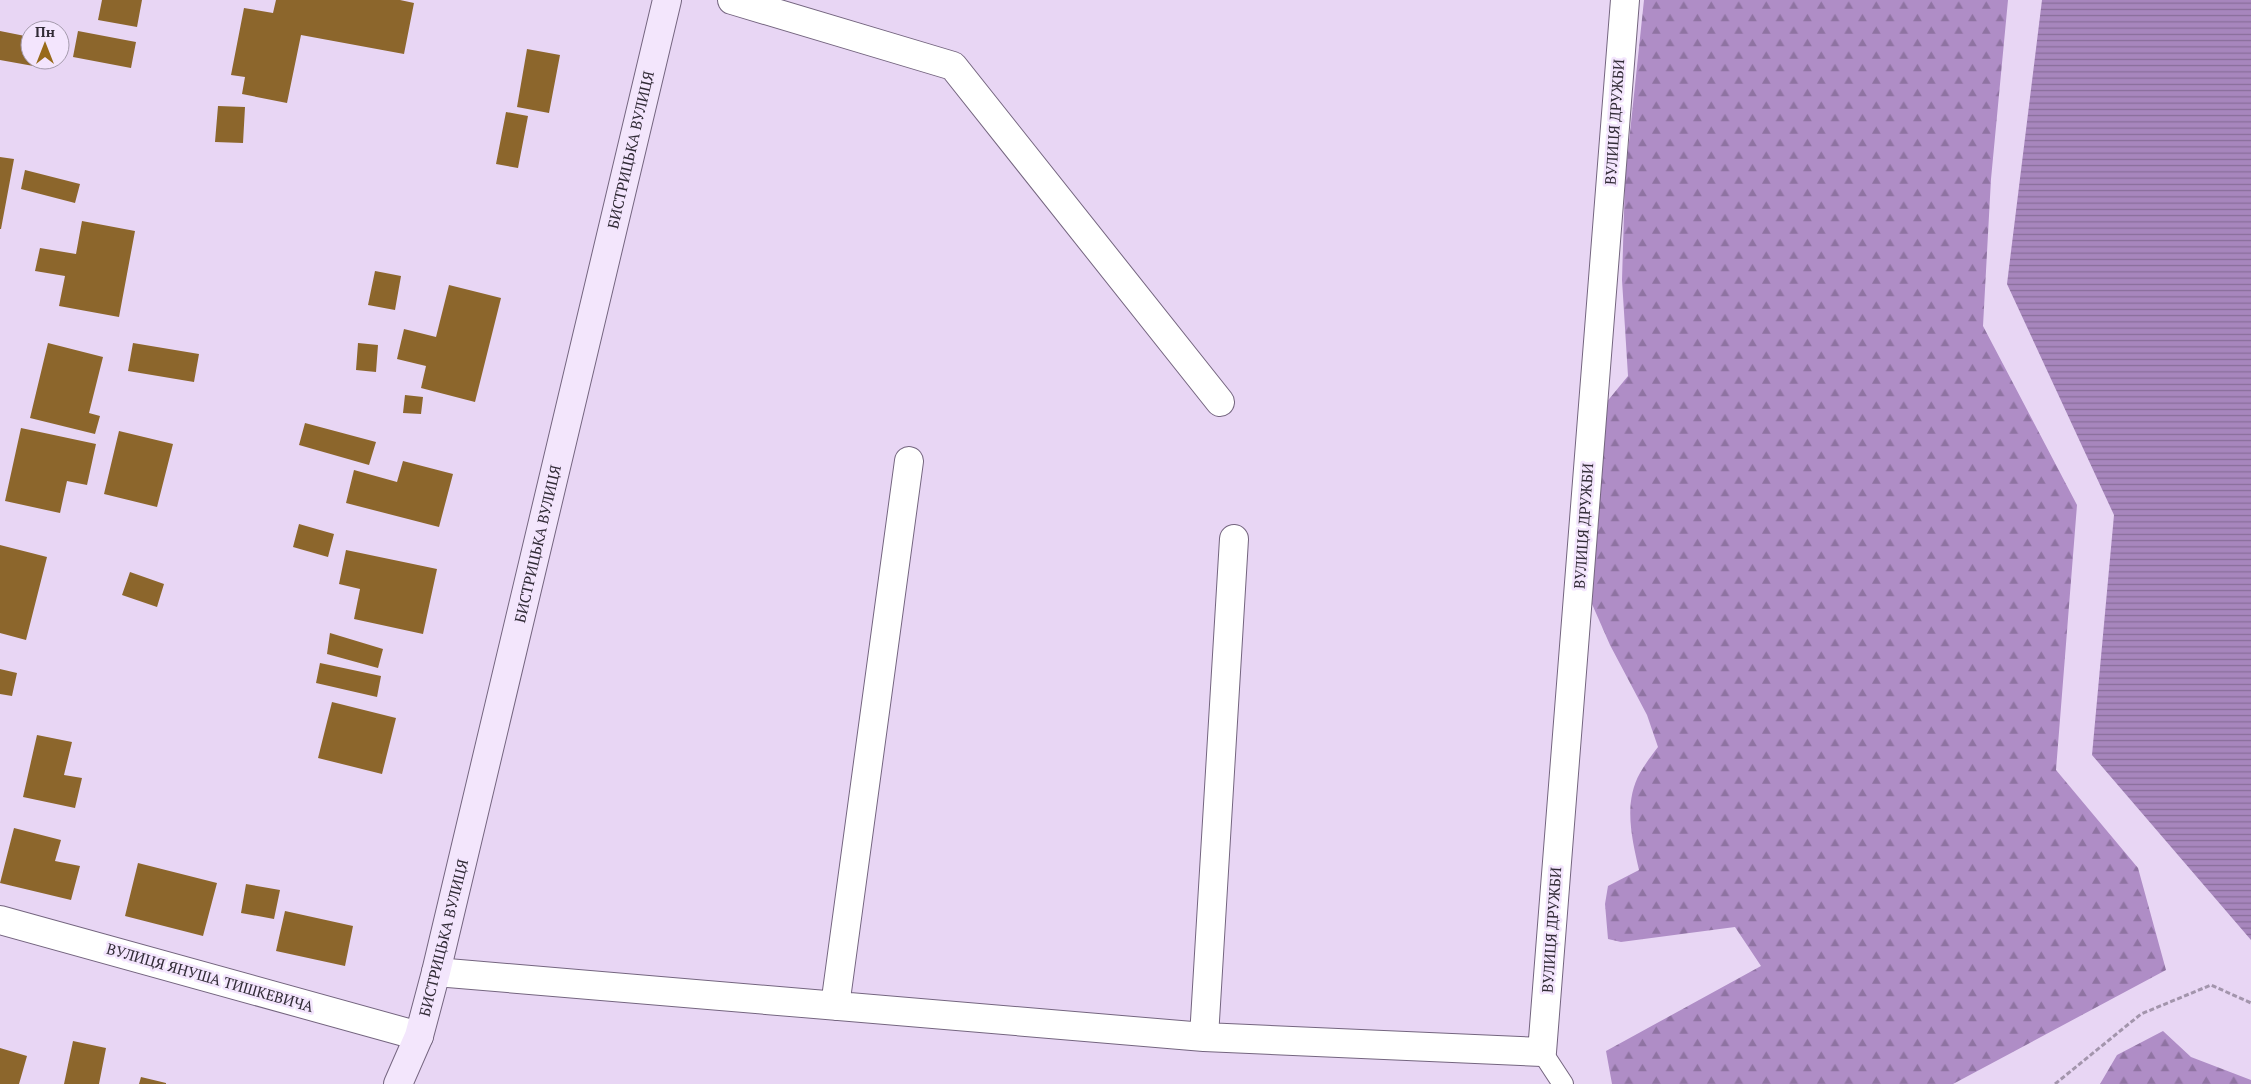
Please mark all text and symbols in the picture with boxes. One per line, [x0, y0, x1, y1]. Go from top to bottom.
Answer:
north arrow [20, 20, 70, 70]
text: Пн [35, 22, 55, 41]
street label: ВУЛИЦЯ ДРУЖБИ [1600, 58, 1628, 186]
street label: БИСТРИЦЬКА ВУЛИЦЯ [602, 68, 658, 231]
street label: БИСТРИЦЬКА ВУЛИЦЯ [509, 462, 565, 625]
street label: ВУЛИЦЯ ДРУЖБИ [1569, 462, 1597, 590]
street label: БИСТРИЦЬКА ВУЛИЦЯ [414, 857, 472, 1019]
street label: ВУЛИЦЯ ДРУЖБИ [1537, 866, 1565, 994]
street label: ВУЛИЦЯ ЯНУША ТИШКЕВИЧА [104, 938, 317, 1016]

